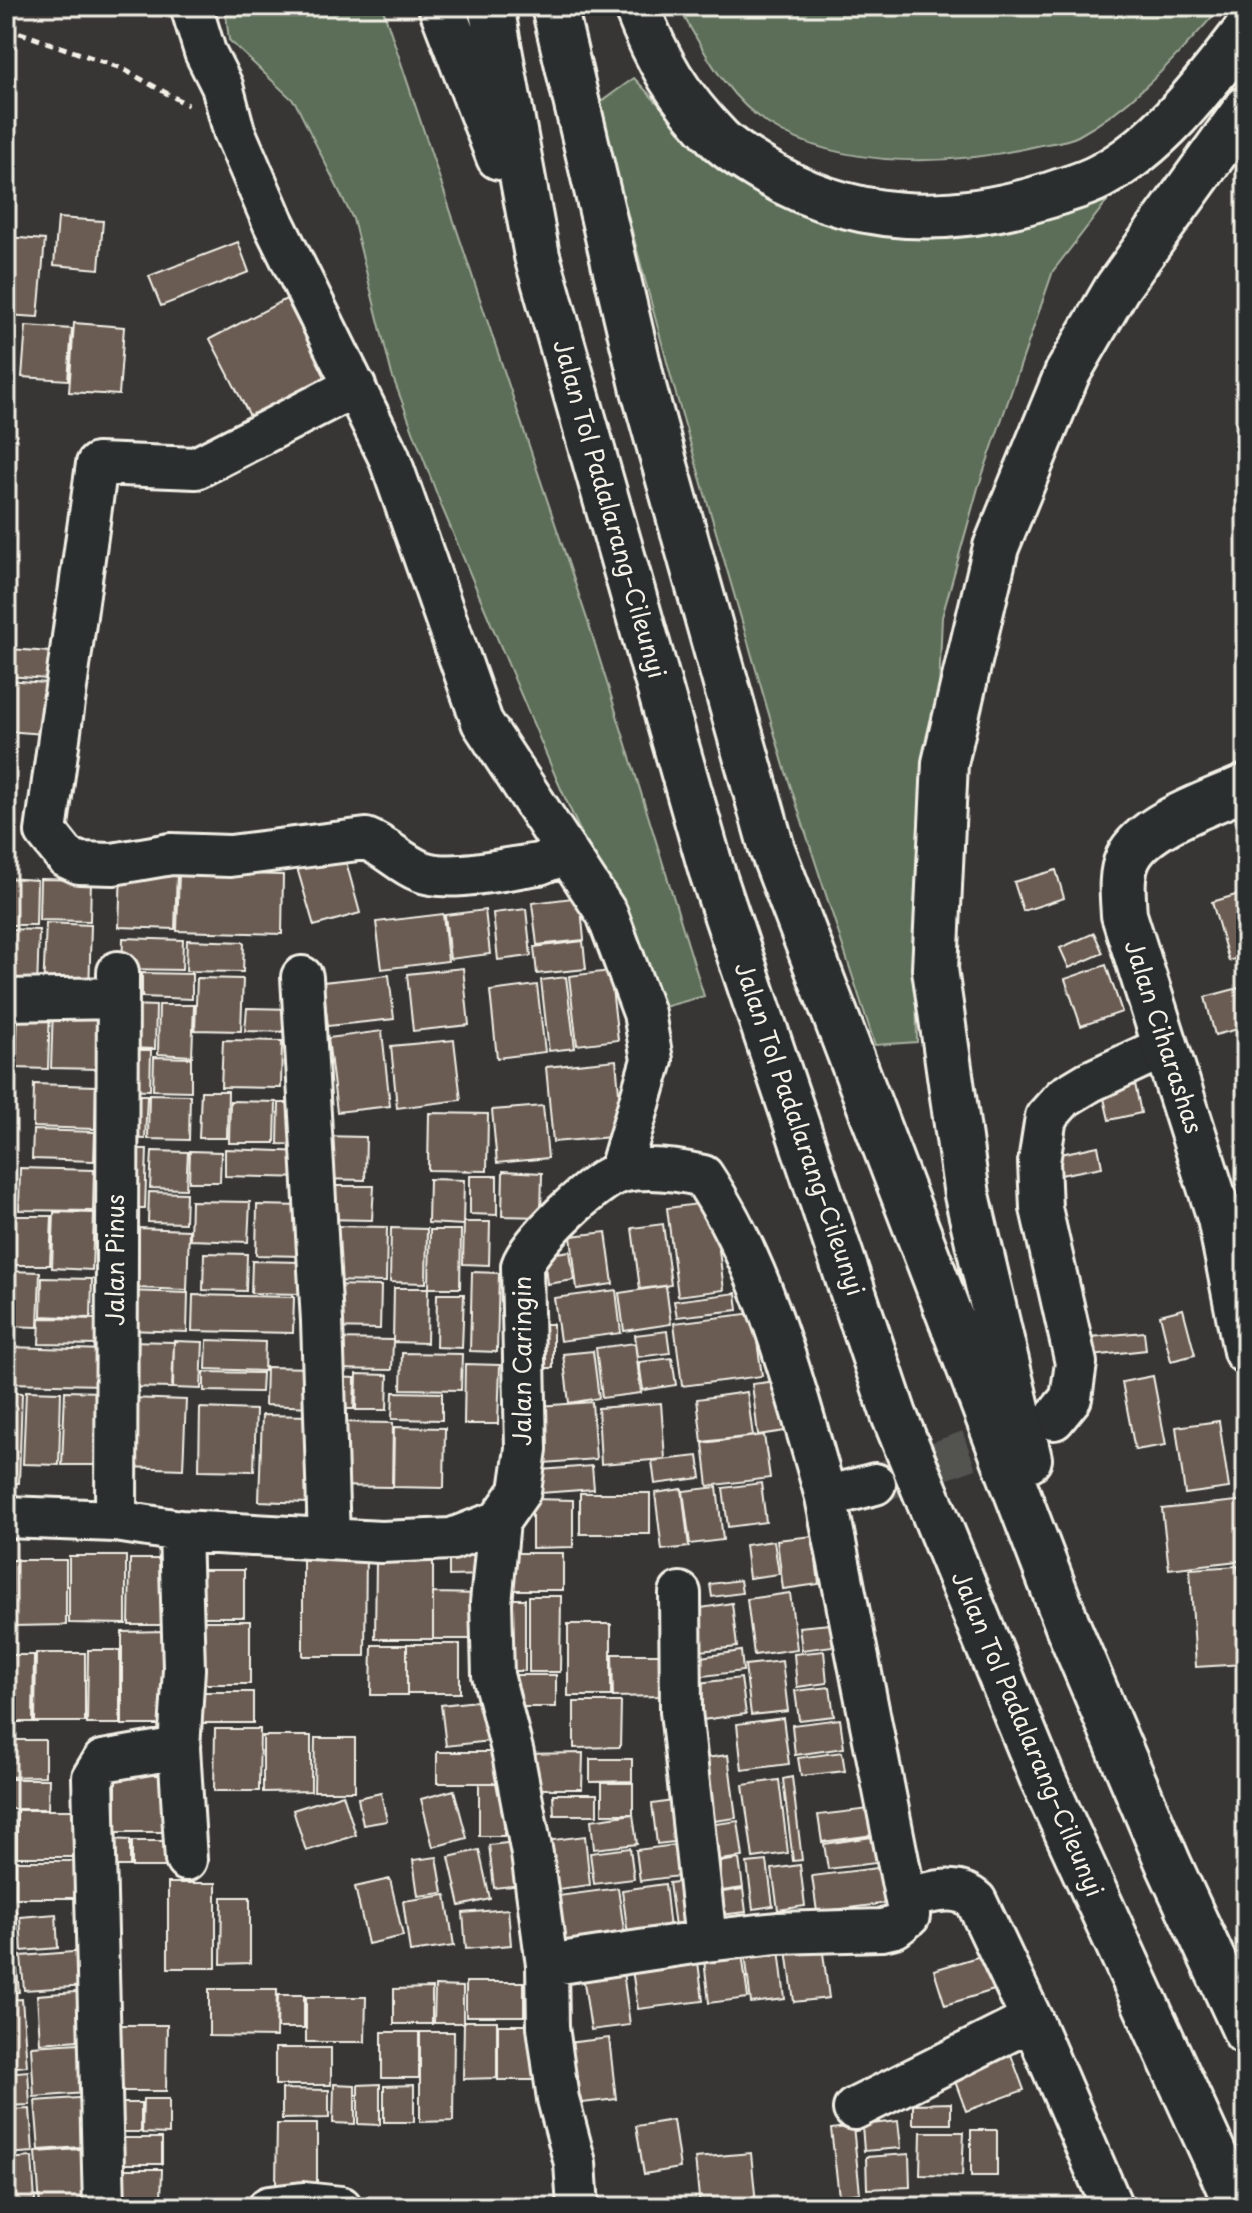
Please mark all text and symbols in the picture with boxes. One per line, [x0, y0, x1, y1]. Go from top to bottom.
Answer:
street label: Jalan Tol Padalarang–Cileunyi [545, 335, 677, 682]
street label: Jalan Ciharashas [1117, 935, 1213, 1138]
street label: Jalan Tol Padalarang–Cileunyi [727, 957, 875, 1300]
street label: Jalan Pinus [96, 1194, 132, 1326]
street label: Jalan Caringin [503, 1276, 539, 1446]
street label: Jalan Tol Padalarang–Cileunyi [944, 1565, 1114, 1902]

